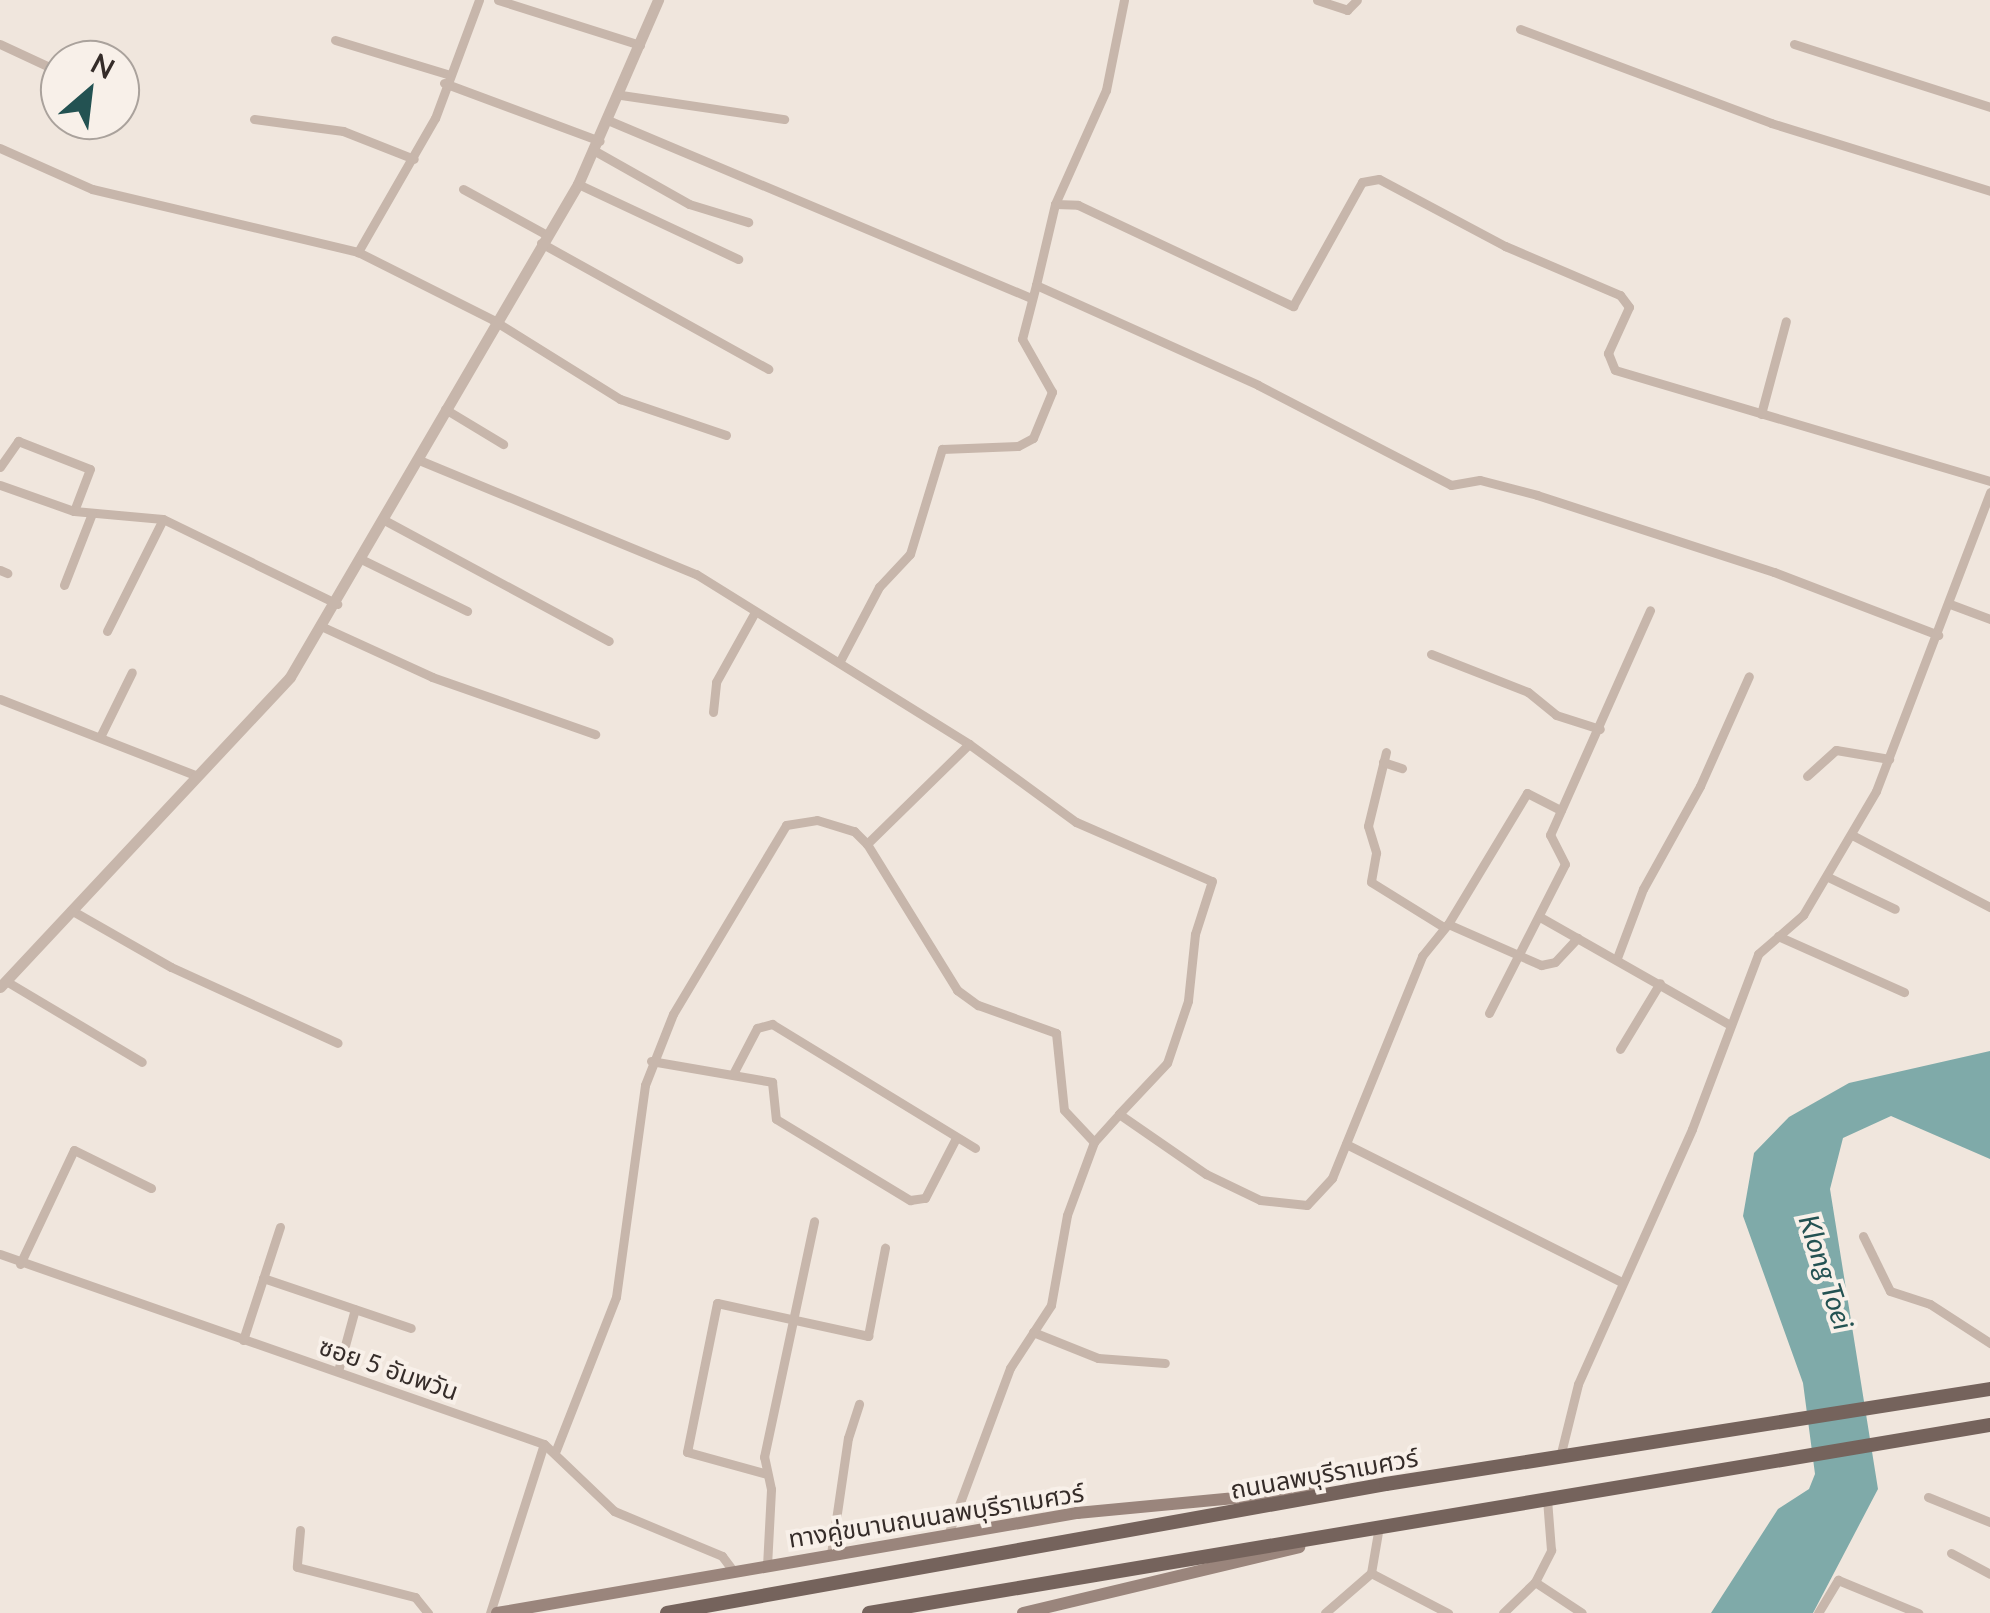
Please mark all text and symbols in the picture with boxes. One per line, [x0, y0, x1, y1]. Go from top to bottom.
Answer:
north arrow [40, 40, 140, 140]
text: N [86, 45, 121, 85]
water label: Klong Toei [1793, 1210, 1861, 1334]
street label: ซอย 5 อัมพวัน [316, 1330, 462, 1406]
street label: ถนนลพบุรีราเมศวร์ [1228, 1442, 1420, 1504]
street label: ทางคู่ขนานถนนลพบุรีราเมศวร์ [786, 1477, 1086, 1553]

